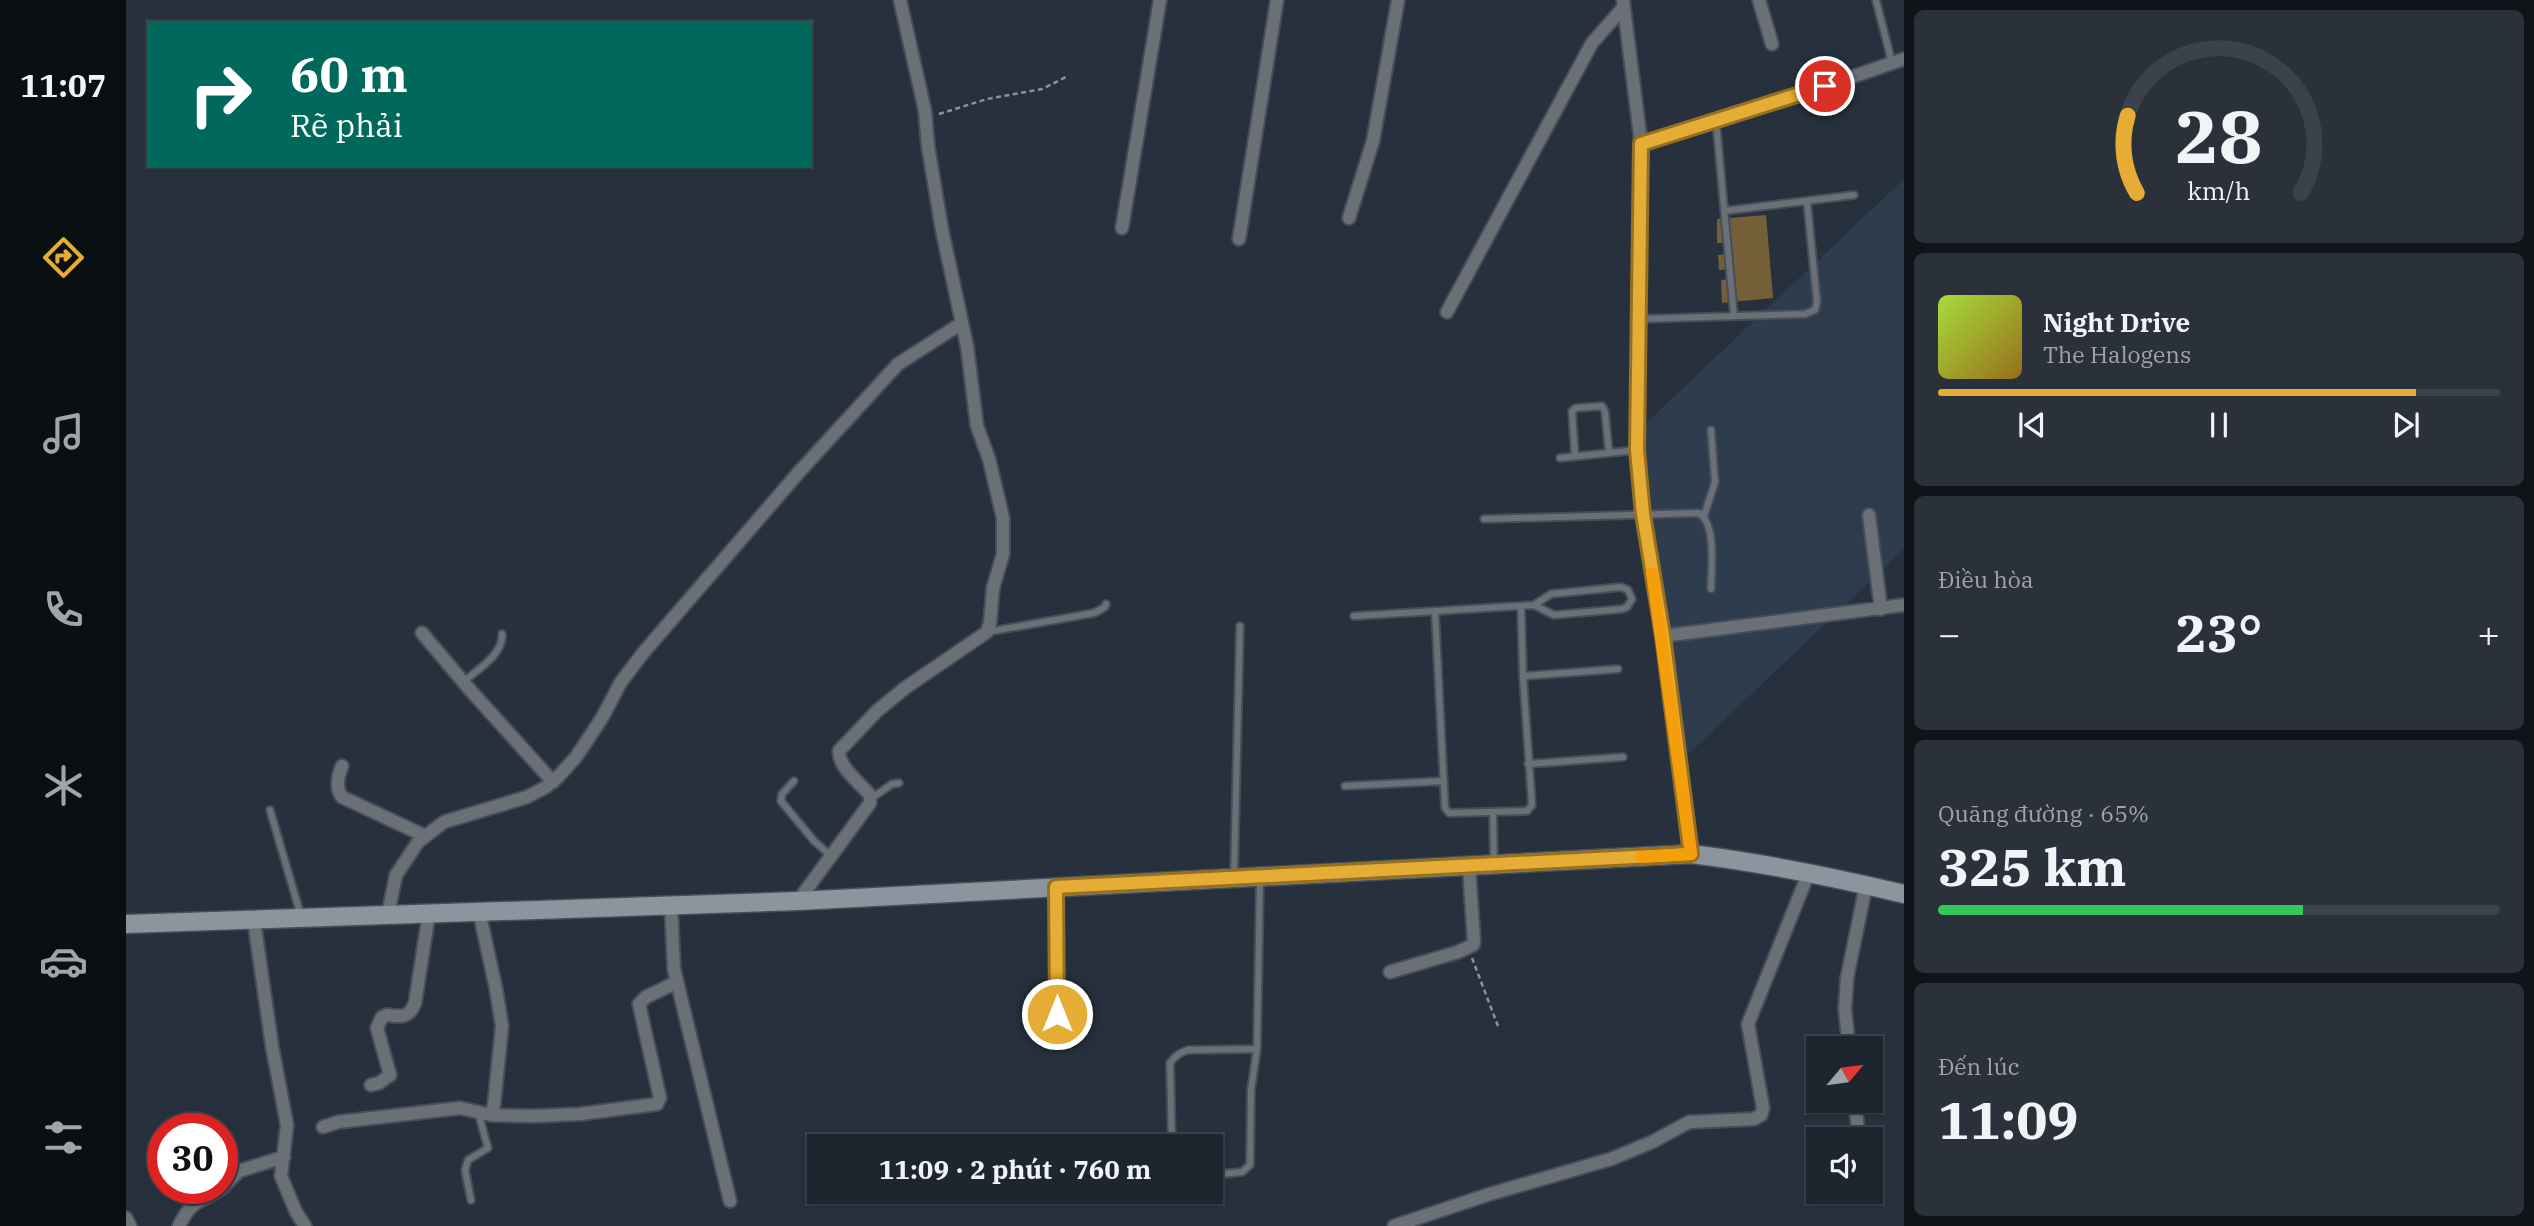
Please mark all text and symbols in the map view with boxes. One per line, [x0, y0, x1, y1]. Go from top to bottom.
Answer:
text: 60 m [290, 42, 408, 105]
icon: right [175, 49, 266, 140]
pin [1795, 56, 1855, 116]
text: 11:07 [20, 64, 106, 106]
icon: arrive [1806, 67, 1844, 105]
text: 28 [2175, 88, 2263, 183]
text: Rẽ phải [290, 104, 403, 146]
text: km/h [2187, 173, 2251, 206]
icon: directions [39, 233, 88, 282]
text: Night Drive [2043, 305, 2190, 339]
text: The Halogens [2043, 339, 2191, 369]
icon: previous [2013, 406, 2051, 444]
icon: pause [2200, 406, 2238, 444]
icon: next [2387, 406, 2425, 444]
icon: music [39, 409, 88, 458]
text: Điều hòa [1938, 564, 2034, 594]
icon: phone [39, 585, 88, 634]
text: 23° [2176, 599, 2262, 666]
text: − [1938, 609, 1961, 658]
text: + [2477, 609, 2500, 658]
icon: climate [39, 761, 88, 810]
text: Quãng đường · 65% [1938, 798, 2149, 828]
text: 325 km [1938, 833, 2127, 900]
icon: car [39, 937, 88, 986]
position arrow [1020, 977, 1094, 1051]
north arrow [1806, 1036, 1883, 1113]
map controls [1806, 1036, 1883, 1204]
text: Đến lúc [1938, 1051, 2020, 1081]
text: 11:09 [1938, 1086, 2079, 1153]
icon: filters [39, 1113, 88, 1162]
speed limit sign: 30 [147, 1113, 238, 1204]
button: sound [1806, 1127, 1883, 1204]
text: 11:09 · 2 phút · 760 m [879, 1152, 1151, 1186]

